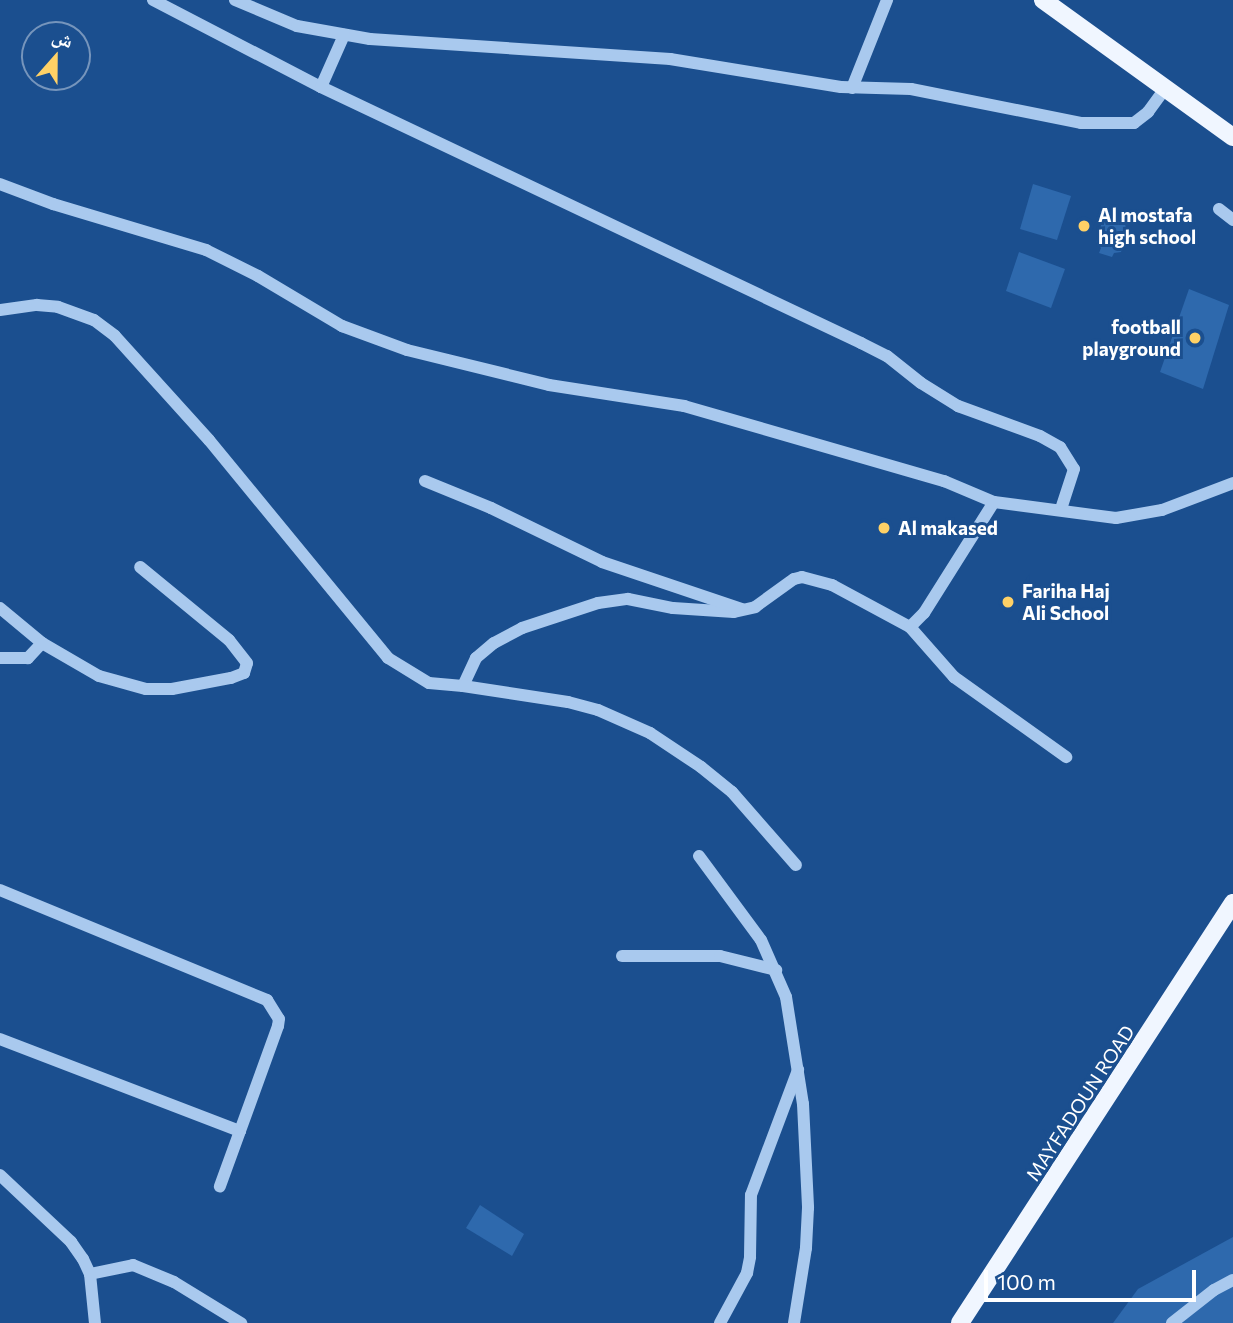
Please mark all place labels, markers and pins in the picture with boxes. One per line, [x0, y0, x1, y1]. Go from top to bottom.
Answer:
place label: Al mostafa high school [1098, 204, 1196, 248]
marker: Al mostafa high school [1076, 218, 1092, 234]
place label: football playground [1082, 316, 1181, 360]
marker: football playground [1187, 330, 1203, 346]
place label: Al makased [898, 517, 998, 539]
marker: Al makased [876, 520, 892, 536]
place label: Fariha Haj Ali School [1022, 580, 1110, 624]
marker: Fariha Haj Ali School [1000, 594, 1016, 610]

